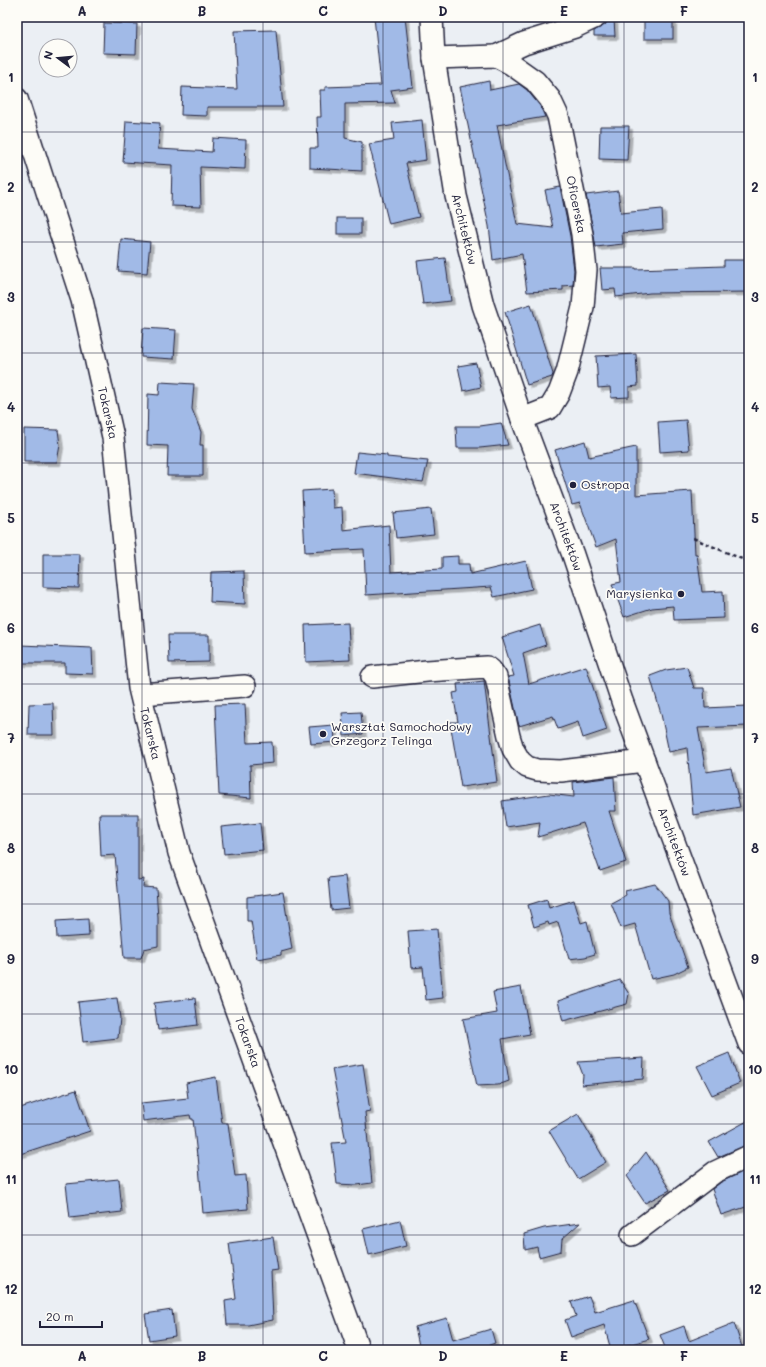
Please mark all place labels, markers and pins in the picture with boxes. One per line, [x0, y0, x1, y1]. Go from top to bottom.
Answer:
place label: Ostropa [581, 476, 630, 492]
marker: Ostropa [568, 480, 578, 490]
place label: Marysienka [606, 585, 673, 601]
marker: Marysienka [676, 589, 686, 599]
place label: Warsztat Samochodowy Grzegorz Telinga [331, 718, 472, 748]
marker: Warsztat Samochodowy Grzegorz Telinga [318, 729, 328, 739]

